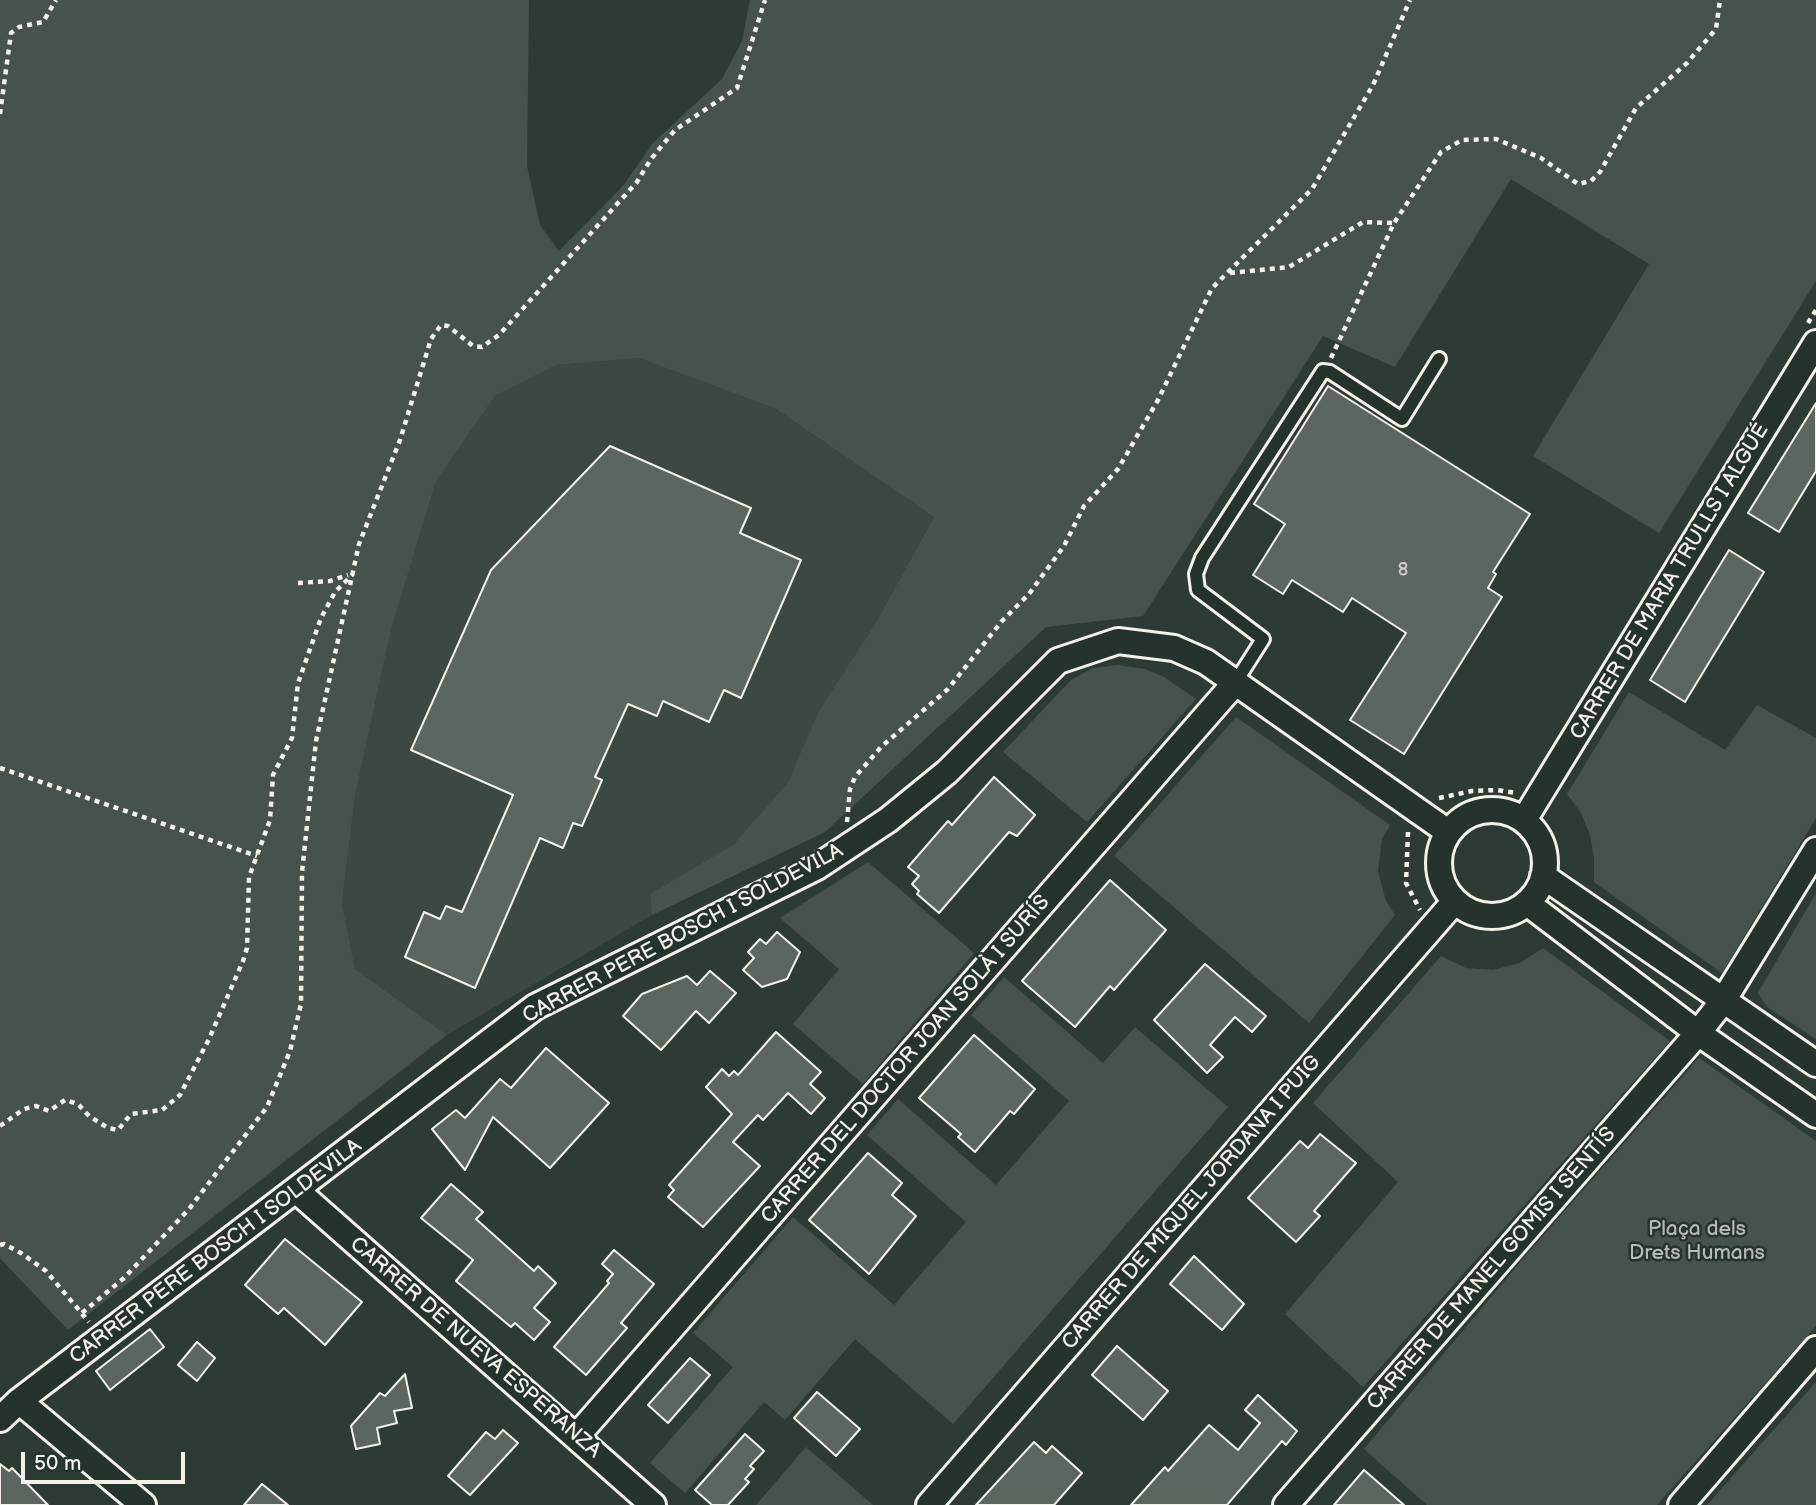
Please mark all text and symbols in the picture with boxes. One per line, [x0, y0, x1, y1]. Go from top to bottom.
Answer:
street label: CARRER DE MARIA TRULLS I ALGUÉ [1565, 419, 1775, 745]
house number: 8 [1398, 559, 1408, 581]
street label: CARRER PERE BOSCH I SOLDEVILA [519, 839, 847, 1029]
street label: CARRER DEL DOCTOR JOAN SOLÀ I SURÍS [756, 891, 1056, 1229]
street label: CARRER DE MIQUEL JORDANA I PUIG [1057, 1051, 1327, 1355]
street label: CARRER DE MANEL GOMIS I SENTÍS [1362, 1123, 1622, 1415]
street label: CARRER PERE BOSCH I SOLDEVILA [65, 1134, 367, 1370]
park label: Plaça dels Drets Humans [1629, 1217, 1765, 1267]
street label: CARRER DE NUEVA ESPERANZA [344, 1232, 606, 1464]
scale bar [24, 1438, 189, 1482]
text: 50 m [34, 1451, 81, 1476]

